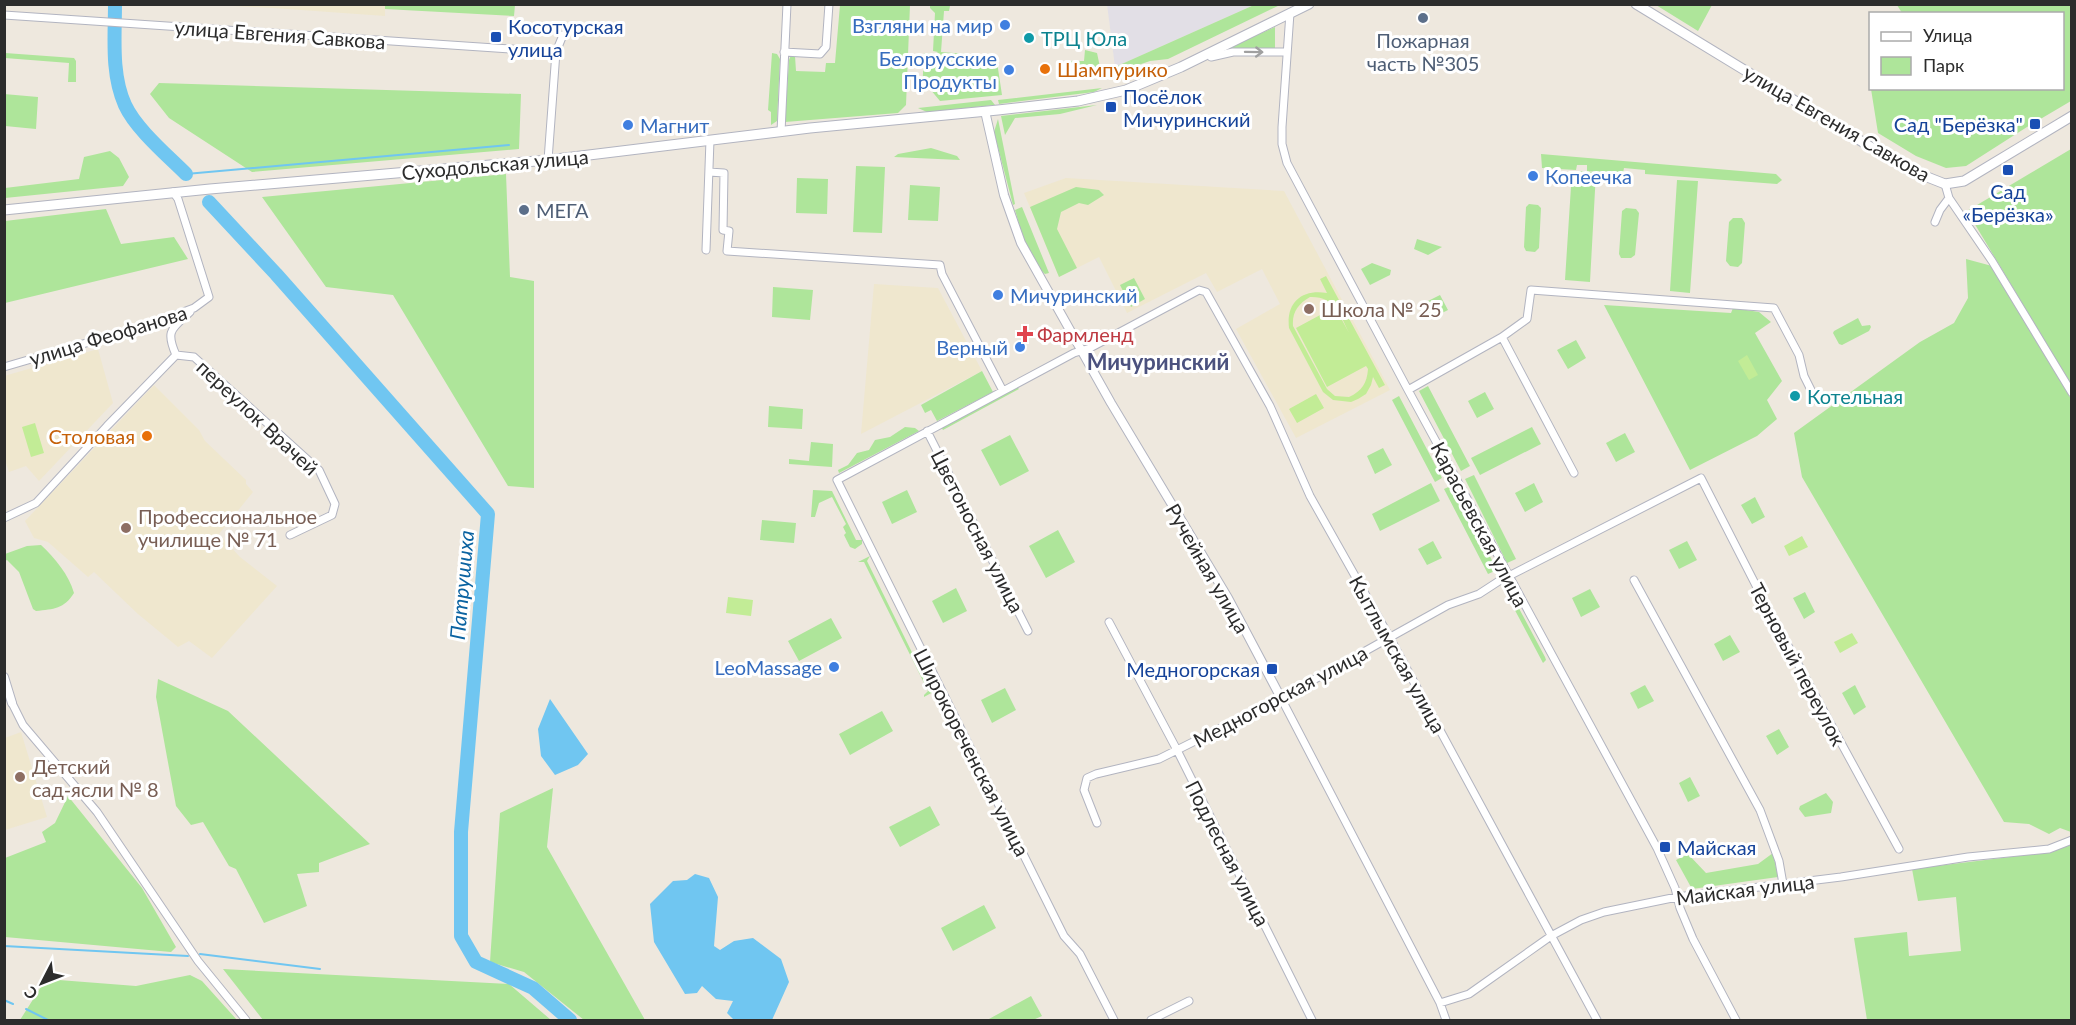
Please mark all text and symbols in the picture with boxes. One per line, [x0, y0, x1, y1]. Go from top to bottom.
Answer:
marker: Пожарная часть №305 [1416, 11, 1430, 25]
legend [1869, 12, 2064, 90]
place label: Взгляни на мир [852, 13, 993, 37]
place label: Косотурская улица [508, 14, 624, 61]
street label: улица Евгения Савкова [174, 15, 386, 53]
marker: Взгляни на мир [998, 18, 1012, 32]
text: Улица [1923, 24, 1973, 46]
place label: ТРЦ Юла [1041, 26, 1127, 50]
place label: Пожарная часть №305 [1367, 28, 1479, 75]
marker: Косотурская улица [489, 30, 503, 44]
marker: ТРЦ Юла [1022, 31, 1036, 45]
place label: Белорусские Продукты [879, 46, 997, 93]
one-way arrow [1243, 46, 1263, 58]
text: Парк [1923, 54, 1965, 76]
place label: Шампурико [1057, 57, 1168, 81]
street label: улица Евгения Савкова [1739, 60, 1935, 186]
marker: Шампурико [1038, 62, 1052, 76]
marker: Белорусские Продукты [1002, 63, 1016, 77]
place label: Посёлок Мичуринский [1123, 84, 1250, 131]
marker: Посёлок Мичуринский [1104, 100, 1118, 114]
place label: Сад "Берёзка" [1894, 112, 2023, 136]
place label: Магнит [640, 113, 709, 137]
marker: Сад "Берёзка" [2028, 117, 2042, 131]
marker: Магнит [621, 118, 635, 132]
street label: Суходольская улица [400, 144, 590, 184]
marker: Сад «Берёзка» [2001, 163, 2015, 177]
place label: Копеечка [1545, 164, 1632, 188]
marker: Копеечка [1526, 169, 1540, 183]
place label: Сад «Берёзка» [1962, 179, 2054, 226]
place label: МЕГА [536, 198, 589, 222]
marker: МЕГА [517, 203, 531, 217]
place label: Мичуринский [1010, 283, 1137, 307]
marker: Мичуринский [991, 288, 1005, 302]
place label: Школа № 25 [1321, 297, 1442, 321]
street label: улица Феофанова [26, 300, 190, 370]
marker: Школа № 25 [1302, 302, 1316, 316]
place label: Фармленд [1037, 322, 1134, 346]
marker: Фармленд [1018, 327, 1032, 341]
place label: Верный [936, 335, 1008, 359]
marker: Верный [1013, 340, 1027, 354]
district label: Мичуринский [1087, 348, 1229, 375]
street label: переулок Врачей [192, 355, 324, 479]
place label: Котельная [1807, 384, 1903, 408]
marker: Котельная [1788, 389, 1802, 403]
place label: Столовая [49, 424, 135, 448]
marker: Столовая [140, 429, 154, 443]
street label: Карасьевская улица [1426, 437, 1534, 611]
street label: Цветоносная улица [927, 445, 1029, 617]
street label: Ручейная улица [1161, 499, 1255, 637]
place label: Профессиональное училище № 71 [138, 504, 317, 551]
marker: Профессиональное училище № 71 [119, 521, 133, 535]
water label: Патрушиха [444, 529, 478, 641]
street label: Кытлымская улица [1345, 571, 1451, 737]
street label: Терновый переулок [1745, 579, 1851, 750]
street label: Медногорская улица [1189, 640, 1371, 752]
street label: Широкореченская улица [909, 644, 1035, 860]
place label: LeoMassage [715, 655, 822, 679]
place label: Медногорская [1126, 657, 1260, 681]
marker: LeoMassage [827, 660, 841, 674]
marker: Медногорская [1265, 662, 1279, 676]
place label: Детский сад-ясли № 8 [32, 754, 159, 801]
marker: Детский сад-ясли № 8 [13, 770, 27, 784]
street label: Подлесная улица [1181, 776, 1275, 930]
place label: Майская [1677, 835, 1756, 859]
marker: Майская [1658, 840, 1672, 854]
street label: Майская улица [1674, 869, 1816, 909]
north arrow [12, 953, 72, 1013]
text: С [20, 983, 41, 1004]

